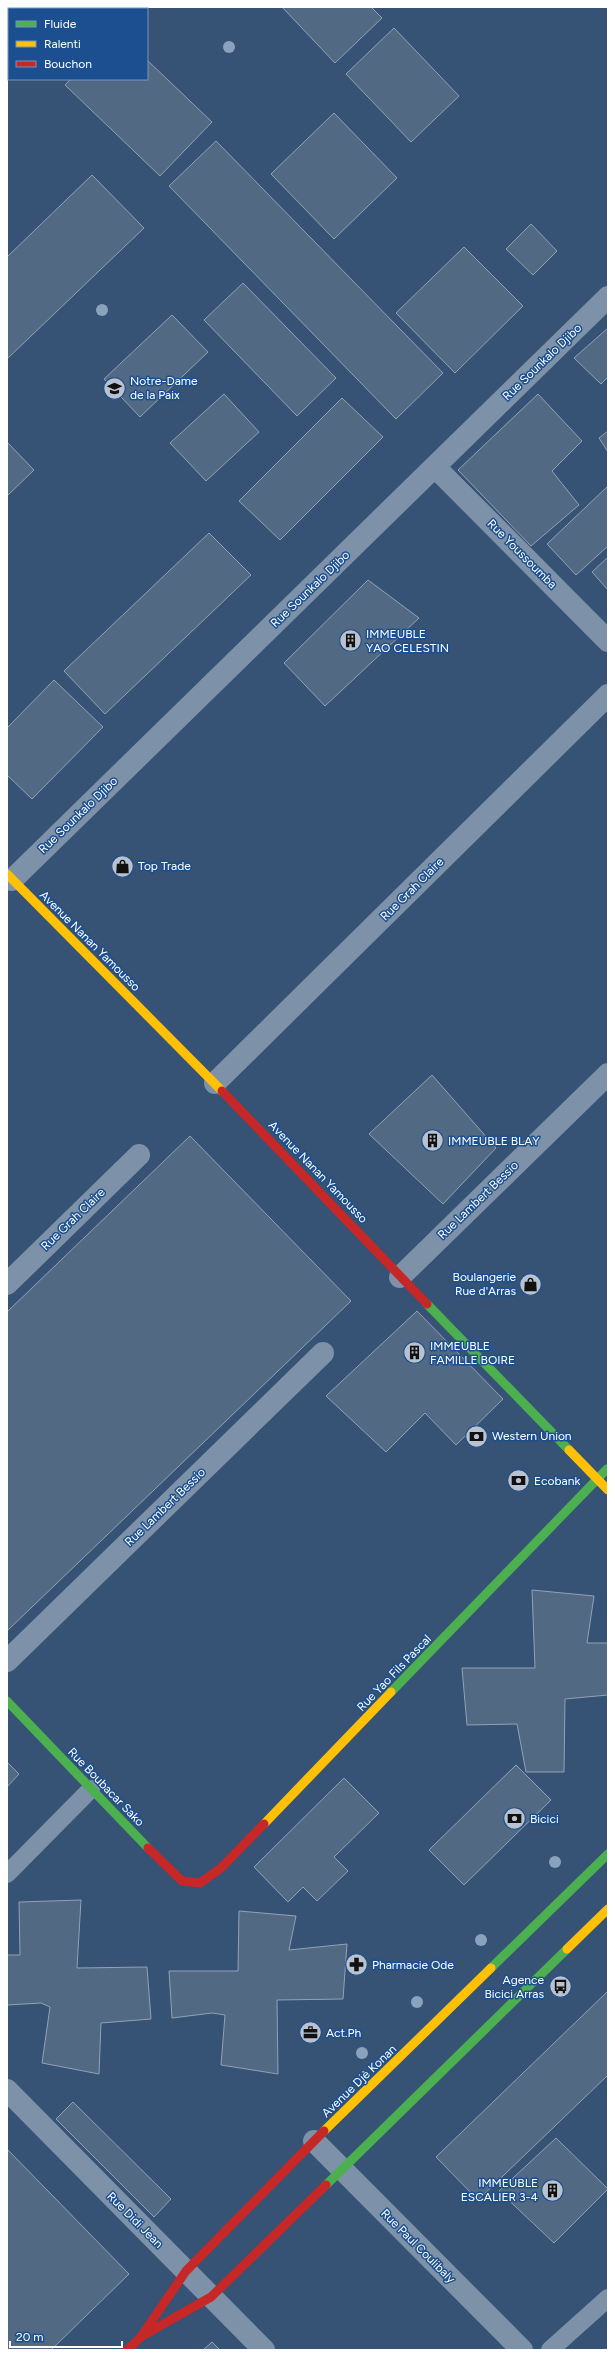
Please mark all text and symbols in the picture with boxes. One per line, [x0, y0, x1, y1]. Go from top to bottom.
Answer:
legend [8, 8, 148, 80]
text: Fluide [44, 17, 77, 31]
text: Ralenti [44, 37, 81, 51]
text: Bouchon [44, 57, 92, 71]
street label: Rue Sounkalo Djibo [500, 321, 584, 403]
place label: Notre-Dame de la Paix [130, 374, 198, 402]
school or university icon: Notre-Dame de la Paix [102, 375, 128, 401]
street label: Rue Youssoumba [484, 516, 560, 592]
street label: Rue Sounkalo Djibo [268, 548, 352, 630]
place label: IMMEUBLE YAO CELESTIN [366, 627, 449, 655]
building icon: IMMEUBLE YAO CELESTIN [338, 628, 364, 654]
street label: Rue Sounkalo Djibo [36, 774, 120, 856]
shop icon: Top Trade [110, 853, 136, 879]
street label: Rue Grah Claire [378, 854, 447, 923]
place label: Top Trade [138, 859, 191, 873]
street label: Avenue Nanan Yamousso [37, 888, 143, 994]
street label: Avenue Nanan Yamousso [266, 1118, 370, 1226]
building icon: IMMEUBLE BLAY [420, 1128, 446, 1154]
place label: IMMEUBLE BLAY [448, 1134, 540, 1148]
street label: Rue Lambert Bessio [435, 1158, 521, 1242]
street label: Rue Grah Claire [38, 1185, 108, 1253]
place label: Boulangerie Rue d'Arras [453, 1270, 516, 1298]
shop icon: Boulangerie Rue d'Arras [518, 1271, 544, 1297]
place label: IMMEUBLE FAMILLE BOIRE [430, 1339, 515, 1367]
building icon: IMMEUBLE FAMILLE BOIRE [402, 1340, 428, 1366]
bank icon: Western Union [464, 1423, 490, 1449]
place label: Western Union [492, 1429, 572, 1443]
street label: Rue Lambert Bessio [122, 1465, 208, 1549]
bank icon: Ecobank [505, 1468, 531, 1494]
place label: Ecobank [534, 1474, 580, 1488]
street label: Rue Yao Fils Pascal [354, 1632, 434, 1714]
street label: Rue Boubacar Sako [65, 1745, 147, 1829]
bank icon: Bicici [502, 1806, 528, 1832]
place label: Bicici [530, 1812, 559, 1826]
pharmacy icon: Pharmacie Ode [343, 1952, 369, 1978]
place label: Pharmacie Ode [372, 1958, 454, 1972]
place label: Agence Bicici Arras [484, 1973, 544, 2001]
bus stop icon: Agence Bicici Arras [547, 1974, 573, 2000]
office icon: Act.Ph [298, 2020, 324, 2046]
place label: Act.Ph [326, 2026, 362, 2040]
street label: Avenue Djè Konan [319, 2042, 399, 2120]
place label: IMMEUBLE ESCALIER 3-4 [461, 2176, 539, 2204]
building icon: IMMEUBLE ESCALIER 3-4 [540, 2177, 566, 2203]
street label: Rue Didi Jean [104, 2189, 166, 2251]
street label: Rue Paul Coulibaly [378, 2206, 458, 2286]
scale bar [10, 2323, 122, 2349]
text: 20 m [16, 2330, 44, 2344]

